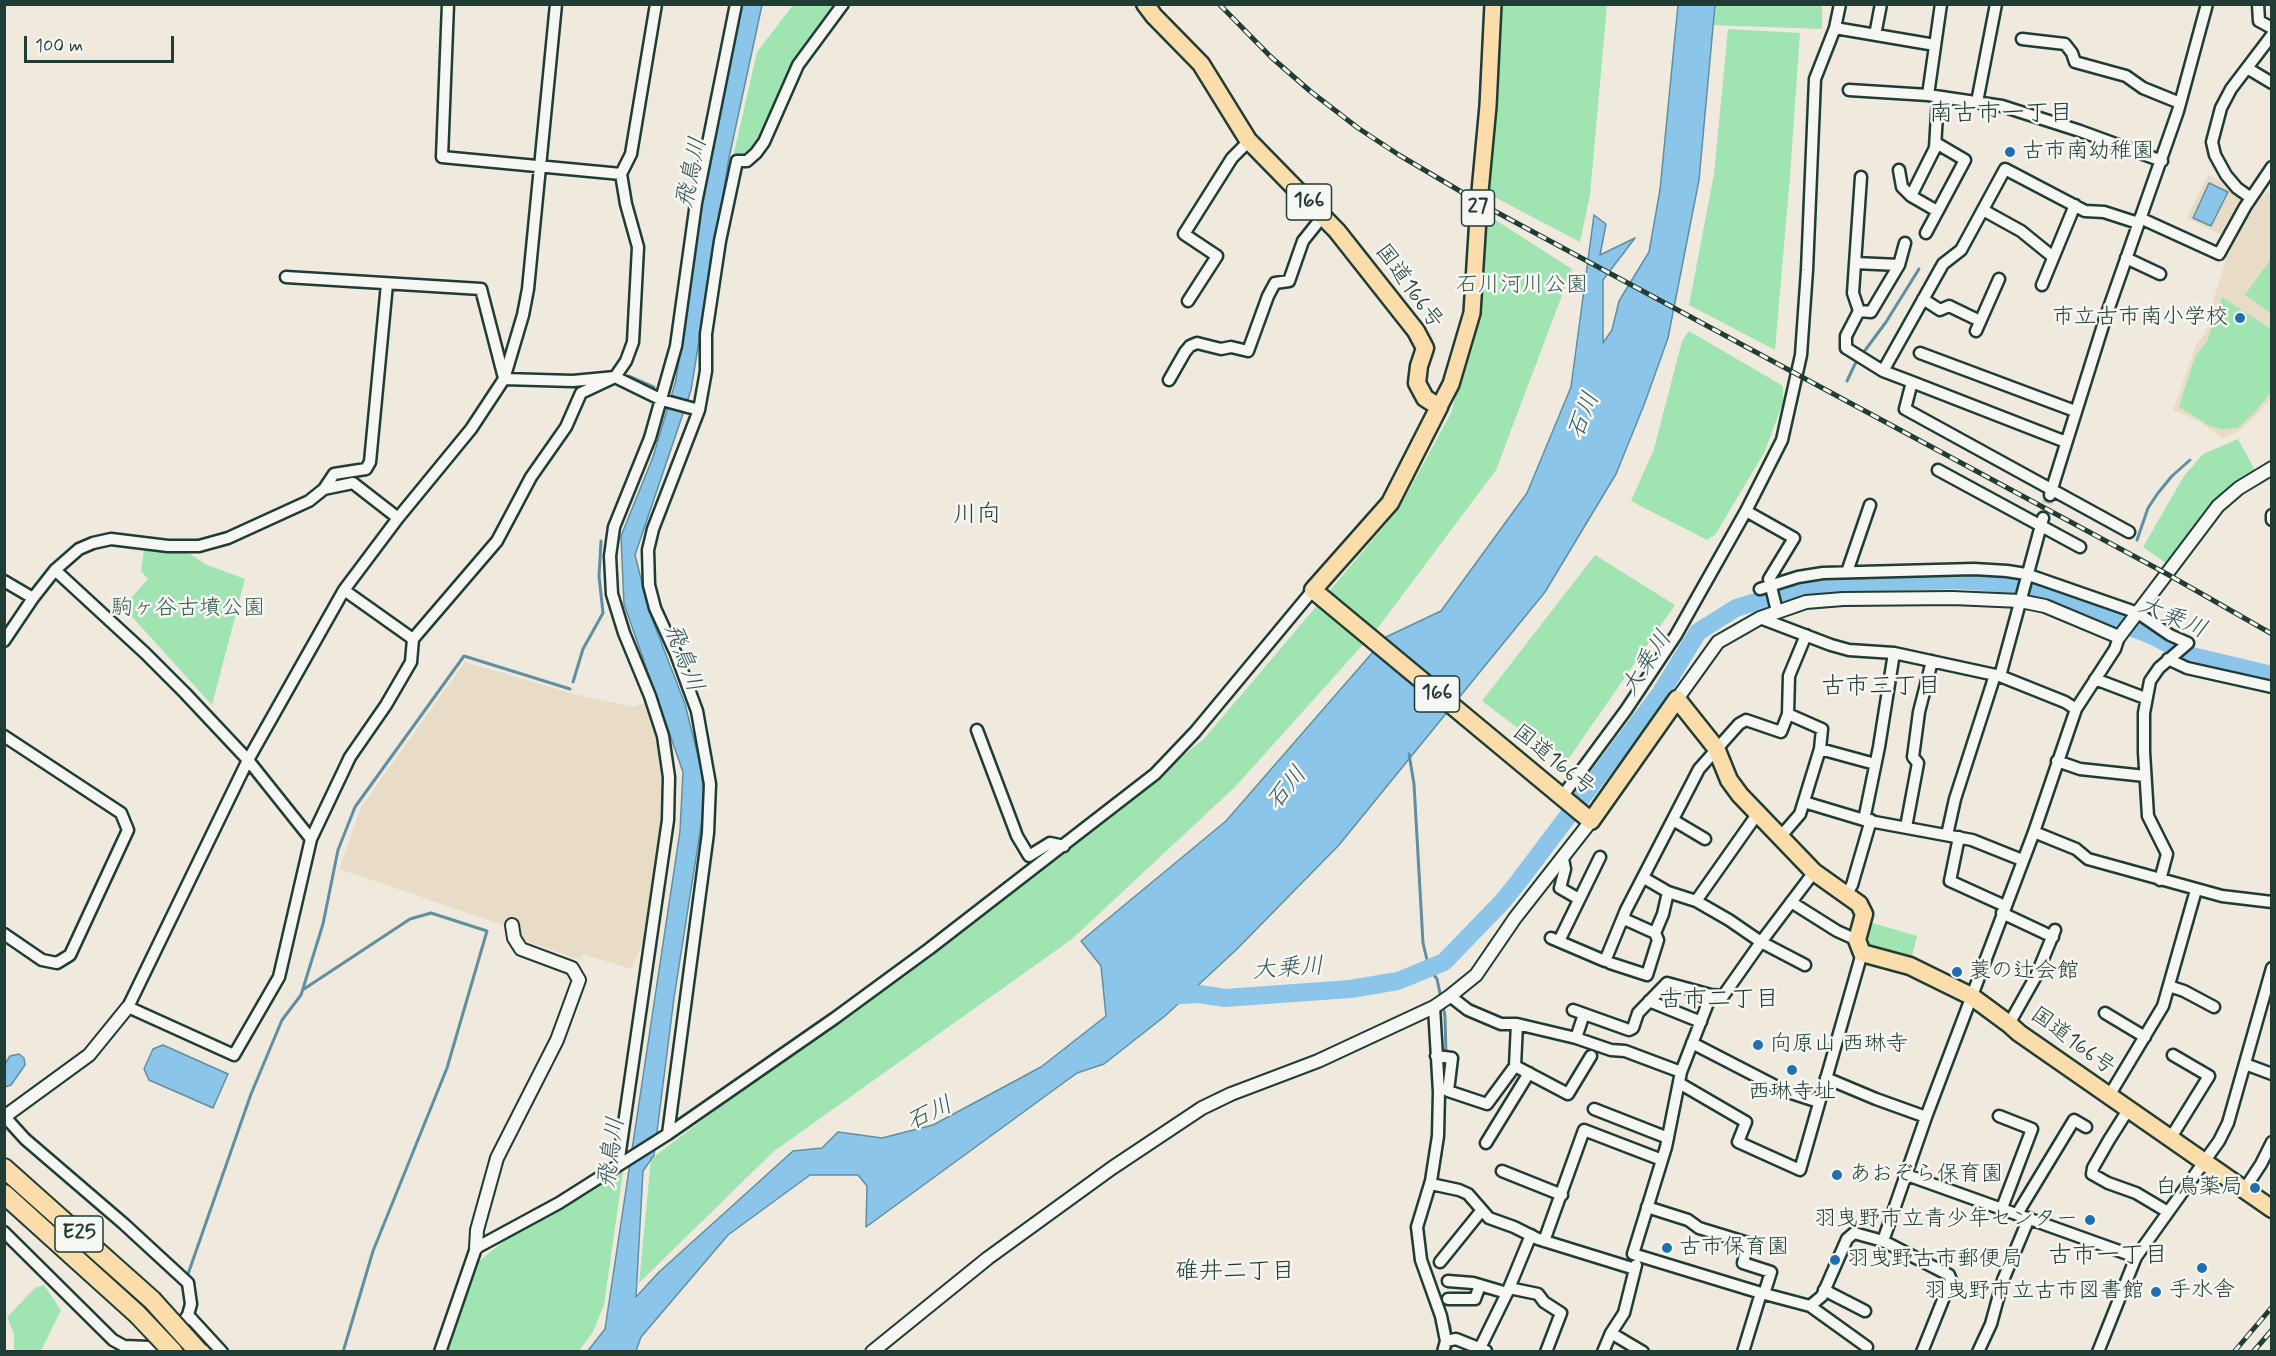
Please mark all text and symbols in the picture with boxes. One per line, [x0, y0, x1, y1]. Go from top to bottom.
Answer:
scale bar [27, 24, 177, 62]
text: 100 m [35, 34, 83, 58]
district label: 南古市一丁目 [1929, 101, 2073, 129]
water label: 飛鳥川 [671, 135, 715, 211]
place label: 古市南幼稚園 [2022, 139, 2154, 165]
marker: 古市南幼稚園 [2003, 145, 2017, 159]
road number: 166 [1286, 184, 1332, 220]
road number: 27 [1462, 190, 1494, 226]
street label: 国道166号 [1368, 239, 1448, 335]
park label: 石川河川公園 [1456, 273, 1588, 299]
place label: 市立古市南小学校 [2052, 305, 2228, 331]
marker: 市立古市南小学校 [2233, 311, 2247, 325]
water label: 石川 [1563, 388, 1607, 444]
district label: 川向 [953, 502, 1001, 530]
water label: 大乗川 [2133, 592, 2211, 646]
park label: 駒ヶ谷古墳公園 [111, 596, 265, 622]
water label: 飛鳥川 [656, 619, 708, 697]
water label: 大乗川 [1616, 626, 1680, 702]
district label: 古市三丁目 [1821, 674, 1941, 702]
road number: 166 [1414, 676, 1460, 712]
street label: 国道166号 [1506, 720, 1600, 802]
water label: 石川 [1262, 761, 1314, 817]
water label: 大乗川 [1251, 953, 1325, 987]
place label: 蓑の辻会館 [1969, 959, 2079, 985]
marker: 蓑の辻会館 [1950, 965, 1964, 979]
district label: 古市二丁目 [1659, 987, 1779, 1015]
street label: 国道166号 [2024, 1002, 2120, 1082]
place label: 向原山 西琳寺 [1770, 1032, 1908, 1058]
marker: 向原山 西琳寺 [1751, 1038, 1765, 1052]
marker: 西琳寺址 [1785, 1063, 1799, 1077]
place label: 西琳寺址 [1748, 1080, 1836, 1106]
water label: 石川 [902, 1092, 958, 1138]
water label: 飛鳥川 [594, 1115, 632, 1191]
place label: あおぞら保育園 [1849, 1162, 2003, 1188]
marker: あおぞら保育園 [1830, 1168, 1844, 1182]
place label: 白鳥薬局 [2155, 1175, 2243, 1201]
marker: 白鳥薬局 [2248, 1181, 2262, 1195]
place label: 羽曳野市立青少年センター [1814, 1207, 2078, 1233]
marker: 羽曳野市立青少年センター [2083, 1213, 2097, 1227]
road number: E25 [55, 1216, 103, 1252]
place label: 古市保育園 [1679, 1235, 1789, 1261]
marker: 古市保育園 [1660, 1241, 1674, 1255]
district label: 古市一丁目 [2048, 1243, 2168, 1271]
place label: 羽曳野古市郵便局 [1847, 1247, 2023, 1273]
marker: 羽曳野古市郵便局 [1828, 1253, 1842, 1267]
district label: 碓井二丁目 [1175, 1259, 1295, 1287]
marker: 手水舎 [2195, 1261, 2209, 1275]
place label: 手水舎 [2169, 1278, 2235, 1304]
place label: 羽曳野市立古市図書館 [1924, 1279, 2144, 1305]
marker: 羽曳野市立古市図書館 [2149, 1285, 2163, 1299]

